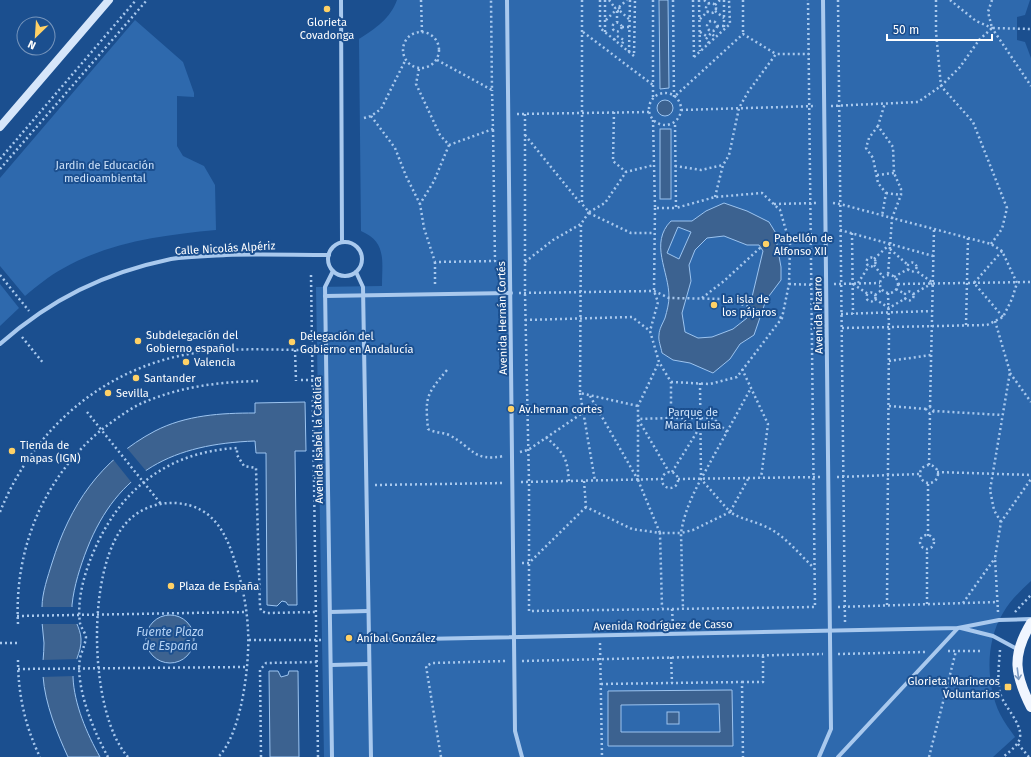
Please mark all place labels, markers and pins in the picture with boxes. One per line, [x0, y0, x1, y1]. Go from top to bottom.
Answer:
marker: Glorieta Covadonga [322, 4, 332, 14]
place label: Glorieta Covadonga [300, 16, 354, 42]
place label: Pabellón de Alfonso XII [774, 232, 833, 258]
marker: Pabellón de Alfonso XII [761, 239, 771, 249]
place label: La isla de los pájaros [722, 293, 776, 319]
marker: La isla de los pájaros [709, 300, 719, 310]
place label: Subdelegación del Gobierno español [146, 329, 238, 355]
place label: Delegación del Gobierno en Andalucía [300, 330, 414, 356]
marker: Subdelegación del Gobierno español [133, 336, 143, 346]
marker: Delegación del Gobierno en Andalucía [287, 337, 297, 347]
place label: Valencia [194, 356, 236, 369]
marker: Valencia [181, 357, 191, 367]
place label: Santander [144, 372, 196, 385]
marker: Santander [131, 373, 141, 383]
place label: Sevilla [116, 387, 149, 400]
marker: Sevilla [103, 388, 113, 398]
place label: Av.hernan cortes [519, 403, 602, 416]
marker: Av.hernan cortes [506, 404, 516, 414]
place label: Tienda de mapas (IGN) [20, 439, 81, 465]
marker: Tienda de mapas (IGN) [7, 446, 17, 456]
place label: Plaza de España [179, 580, 259, 593]
marker: Plaza de España [166, 581, 176, 591]
place label: Aníbal González [357, 632, 436, 645]
marker: Aníbal González [344, 633, 354, 643]
place label: Glorieta Marineros Voluntarios [908, 675, 1000, 701]
marker: Glorieta Marineros Voluntarios [1003, 682, 1013, 692]

